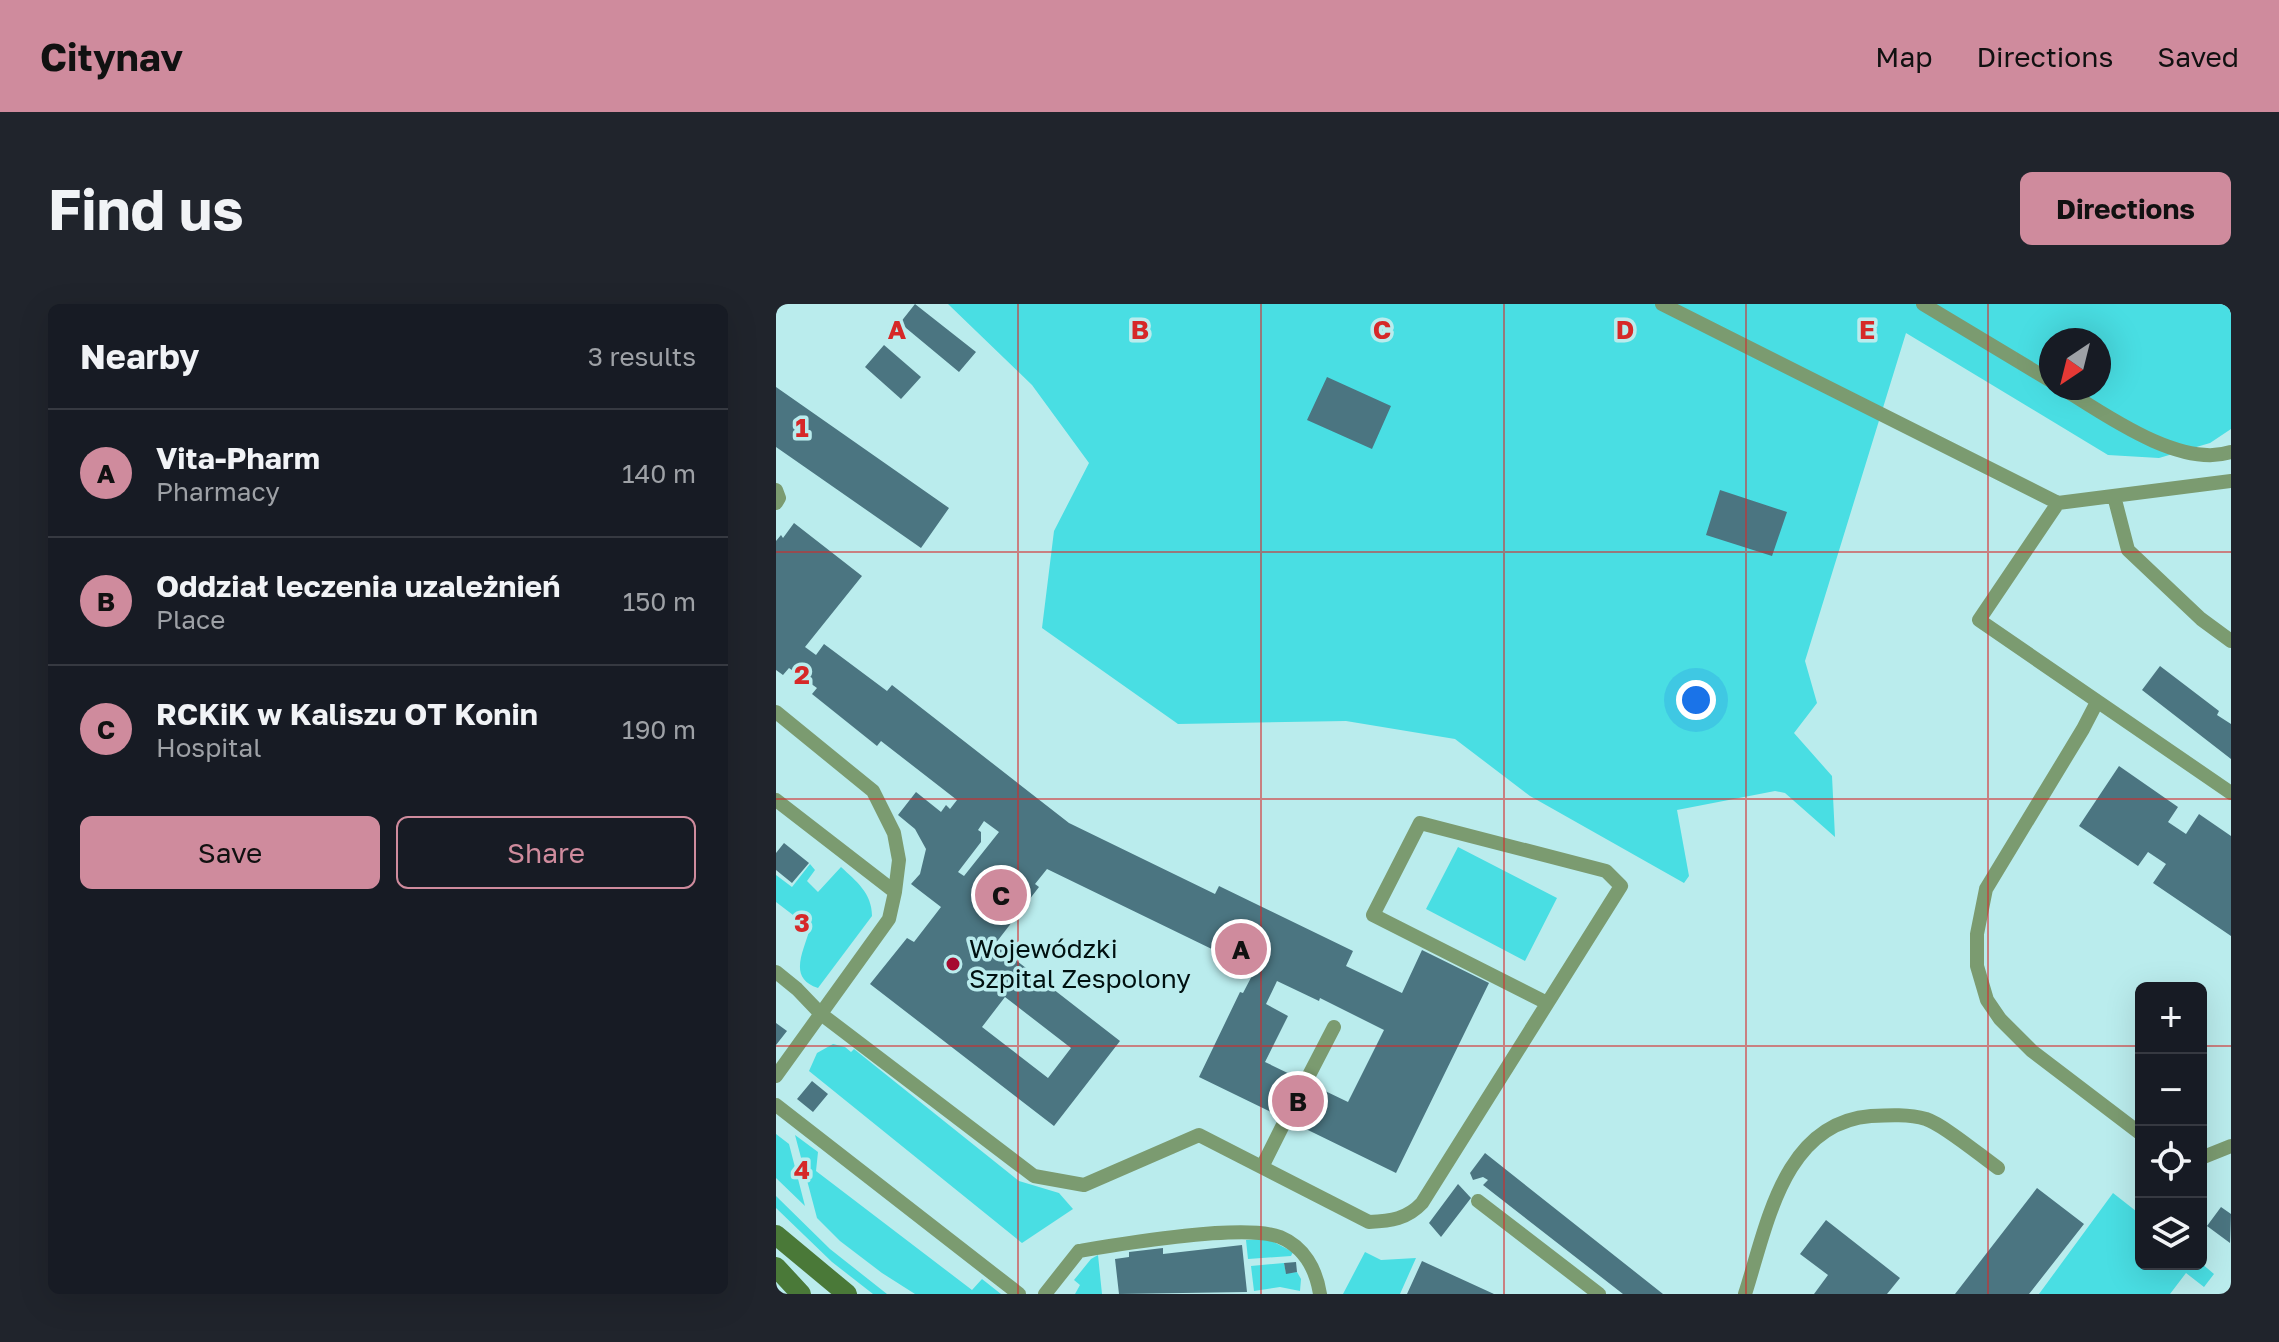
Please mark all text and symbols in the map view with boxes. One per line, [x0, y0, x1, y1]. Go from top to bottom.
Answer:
text: Citynav [40, 34, 183, 79]
text: Map [1875, 40, 1932, 73]
text: Directions [1976, 40, 2113, 73]
text: Saved [2157, 40, 2239, 73]
button: Directions [2020, 172, 2231, 245]
text: Find us [48, 175, 244, 242]
text: A [888, 314, 907, 345]
text: B [1131, 314, 1149, 345]
text: C [1373, 314, 1391, 345]
text: D [1616, 314, 1634, 345]
text: E [1859, 314, 1875, 345]
north arrow [2039, 328, 2111, 400]
text: Nearby [80, 336, 200, 376]
text: 3 results [588, 341, 696, 372]
text: 1 [795, 412, 809, 443]
text: Vita-Pharm [156, 440, 320, 476]
text: A [97, 458, 115, 489]
text: 140 m [622, 458, 696, 489]
text: Pharmacy [156, 476, 280, 507]
text: Oddział leczenia uzależnień [156, 568, 560, 604]
text: B [97, 586, 115, 617]
text: 150 m [623, 586, 696, 617]
text: Place [156, 604, 225, 635]
text: 2 [794, 659, 810, 690]
your location [1676, 680, 1716, 720]
text: RCKiK w Kaliszu OT Konin [156, 696, 538, 732]
text: C [97, 714, 115, 745]
text: 190 m [622, 714, 696, 745]
text: Hospital [156, 732, 262, 763]
button: Save [80, 816, 380, 889]
button: Share [396, 816, 696, 889]
pin: C [975, 865, 1027, 925]
text: 3 [794, 907, 810, 938]
pin: A [1215, 919, 1267, 979]
place label: Wojewódzki Szpital Zespolony [969, 933, 1191, 994]
marker: Wojewódzki Szpital Zespolony [944, 955, 962, 973]
map controls [2135, 982, 2207, 1270]
button: + [2135, 982, 2207, 1054]
button: − [2135, 1054, 2207, 1126]
pin: B [1272, 1071, 1324, 1131]
button: locate [2135, 1126, 2207, 1198]
text: 4 [794, 1154, 810, 1185]
button: layers [2135, 1198, 2207, 1270]

